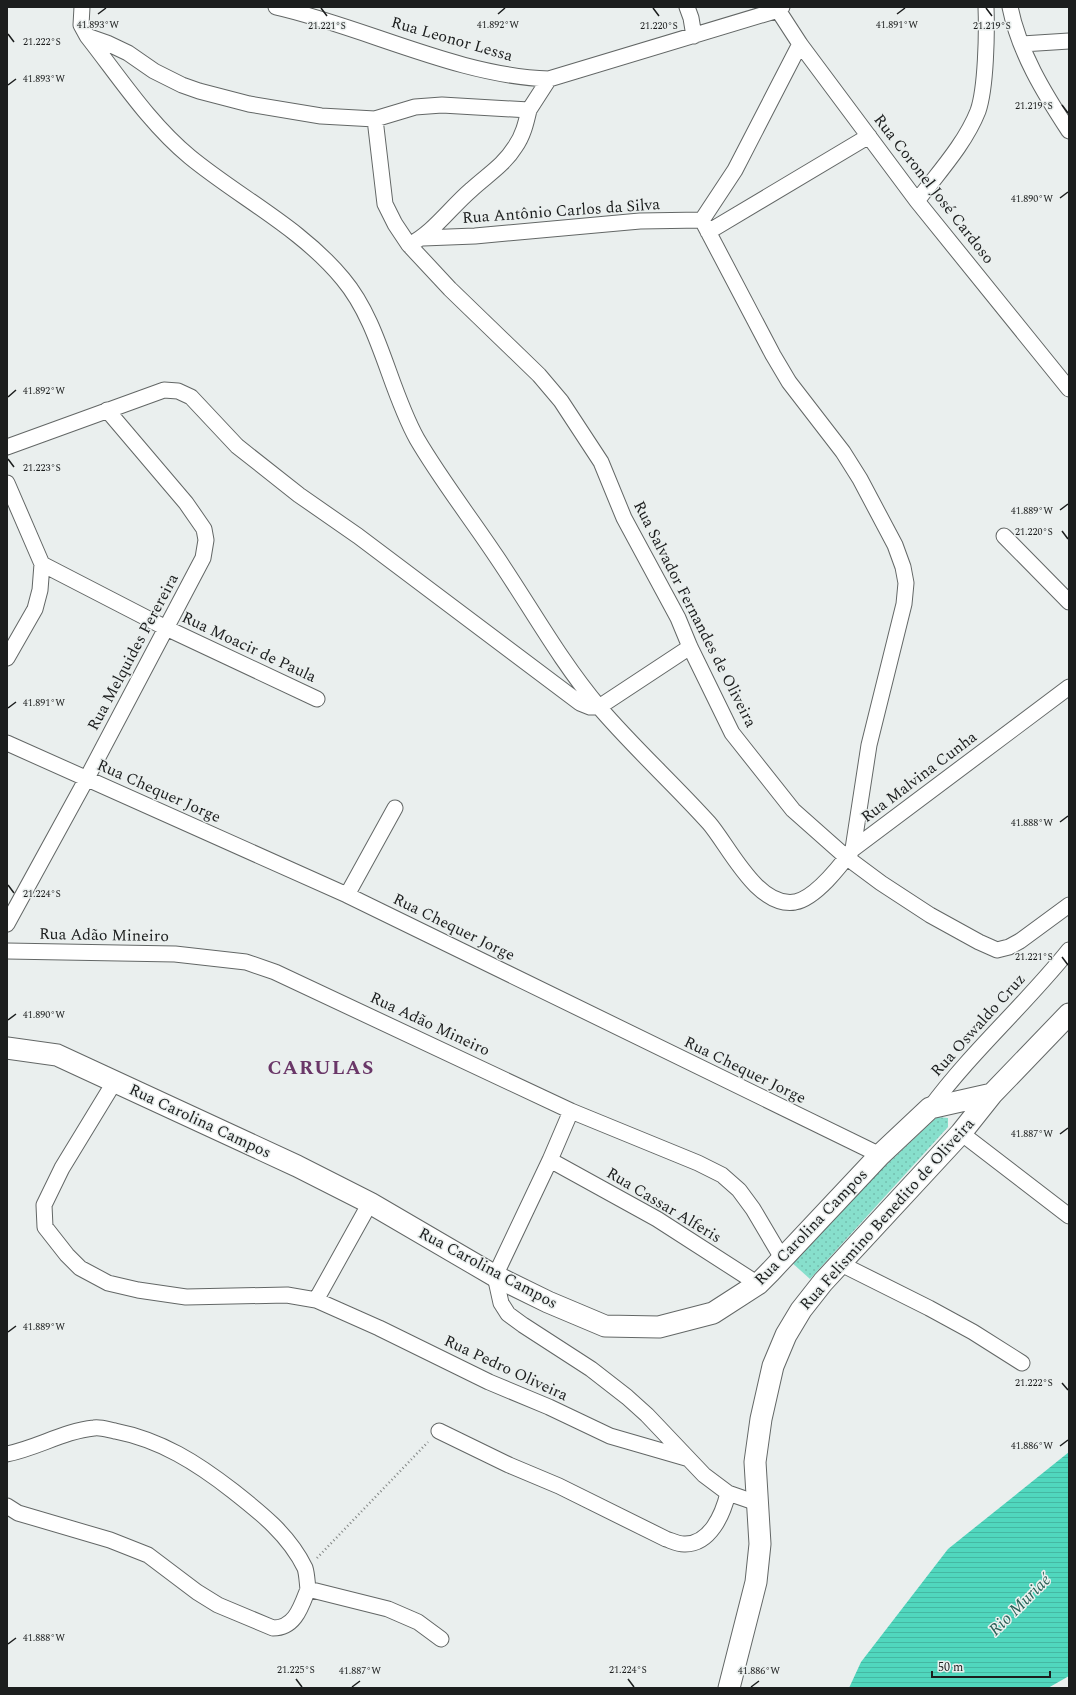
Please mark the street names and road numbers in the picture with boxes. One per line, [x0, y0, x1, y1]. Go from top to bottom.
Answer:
street label: Rua Leonor Lessa [388, 10, 516, 68]
street label: Rua Coronel José Cardoso [868, 109, 1000, 269]
street label: Rua Antônio Carlos da Silva [461, 192, 661, 230]
street label: Rua Salvador Fernandes de Oliveira [627, 496, 763, 732]
street label: Rua Melquides Perereira [81, 569, 185, 735]
street label: Rua Moacir de Paula [178, 605, 320, 689]
street label: Rua Malvina Cunha [856, 725, 982, 829]
street label: Rua Chequer Jorge [93, 753, 225, 829]
street label: Rua Chequer Jorge [389, 887, 519, 967]
street label: Rua Adão Mineiro [39, 922, 169, 948]
street label: Rua Oswaldo Cruz [925, 968, 1031, 1082]
street label: Rua Adão Mineiro [366, 986, 494, 1062]
street label: Rua Chequer Jorge [680, 1030, 810, 1110]
street label: Rua Carolina Campos [125, 1077, 275, 1165]
street label: Rua Felismino Benedito de Oliveira [794, 1112, 980, 1316]
street label: Rua Cassar Alferis [602, 1161, 726, 1249]
street label: Rua Carolina Campos [749, 1163, 873, 1291]
street label: Rua Carolina Campos [414, 1221, 562, 1315]
street label: Rua Pedro Oliveira [440, 1329, 572, 1407]

